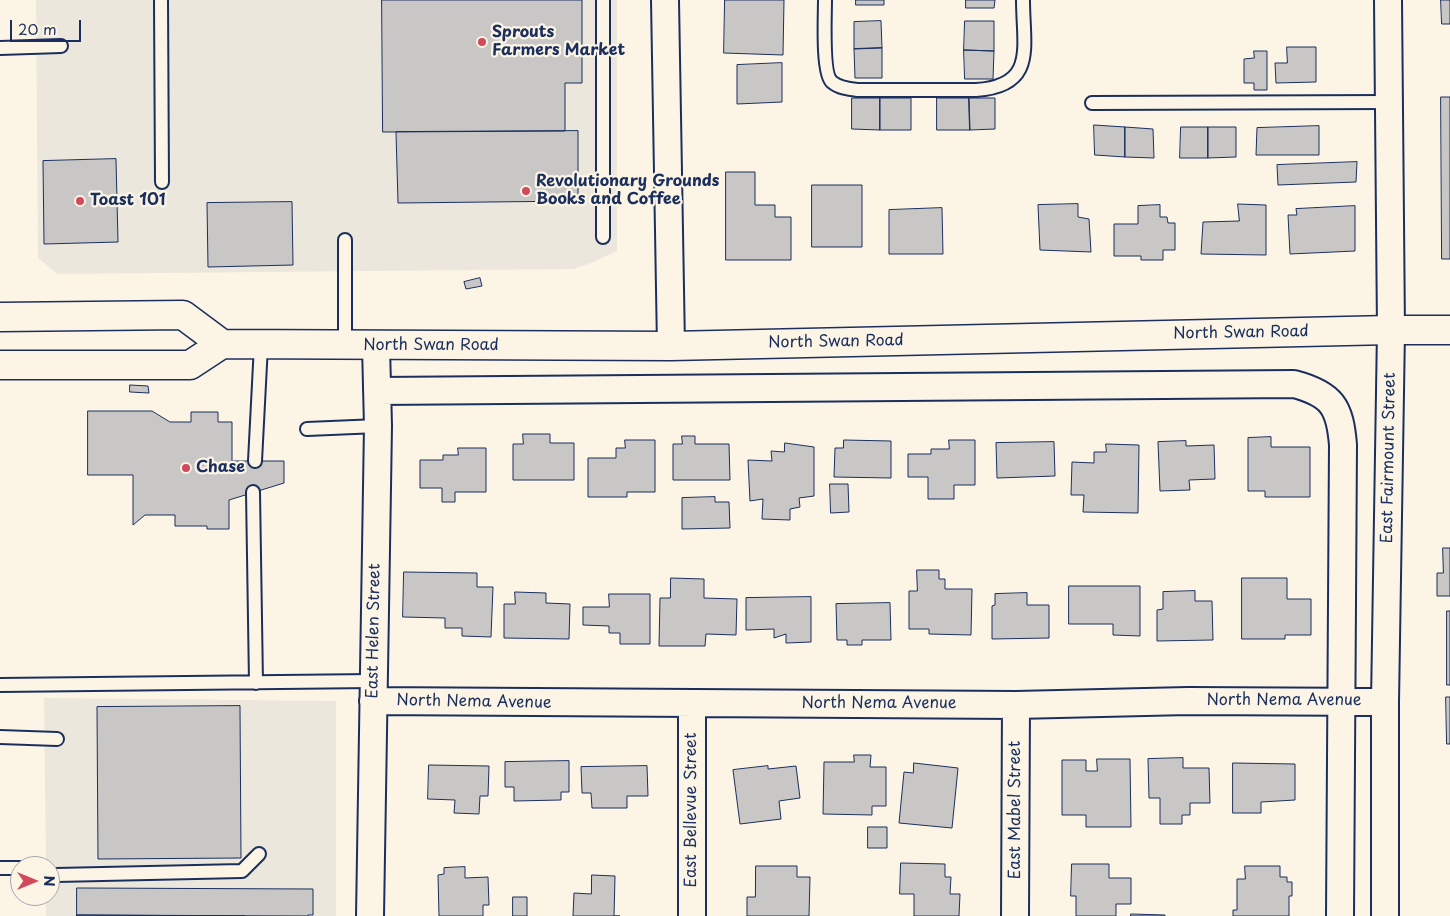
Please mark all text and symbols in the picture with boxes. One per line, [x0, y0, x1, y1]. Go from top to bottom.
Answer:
scale bar [12, 10, 84, 42]
text: 20 m [18, 17, 57, 40]
place label: Sprouts Farmers Market [492, 23, 625, 61]
marker: Sprouts Farmers Market [476, 36, 488, 48]
place label: Revolutionary Grounds Books and Coffee [536, 172, 719, 210]
marker: Revolutionary Grounds Books and Coffee [520, 185, 532, 197]
place label: Toast 101 [90, 191, 166, 211]
marker: Toast 101 [74, 195, 86, 207]
street label: North Swan Road [1173, 322, 1309, 344]
street label: North Swan Road [768, 331, 904, 353]
street label: North Swan Road [363, 336, 499, 356]
street label: East Fairmount Street [1378, 372, 1400, 544]
place label: Chase [196, 458, 245, 478]
marker: Chase [180, 462, 192, 474]
street label: East Helen Street [363, 563, 385, 699]
street label: North Nema Avenue [396, 691, 552, 713]
street label: North Nema Avenue [1206, 691, 1362, 711]
street label: North Nema Avenue [801, 694, 957, 714]
street label: East Bellevue Street [682, 732, 702, 888]
street label: East Mabel Street [1006, 741, 1026, 879]
north arrow [10, 856, 60, 906]
text: N [39, 875, 60, 887]

